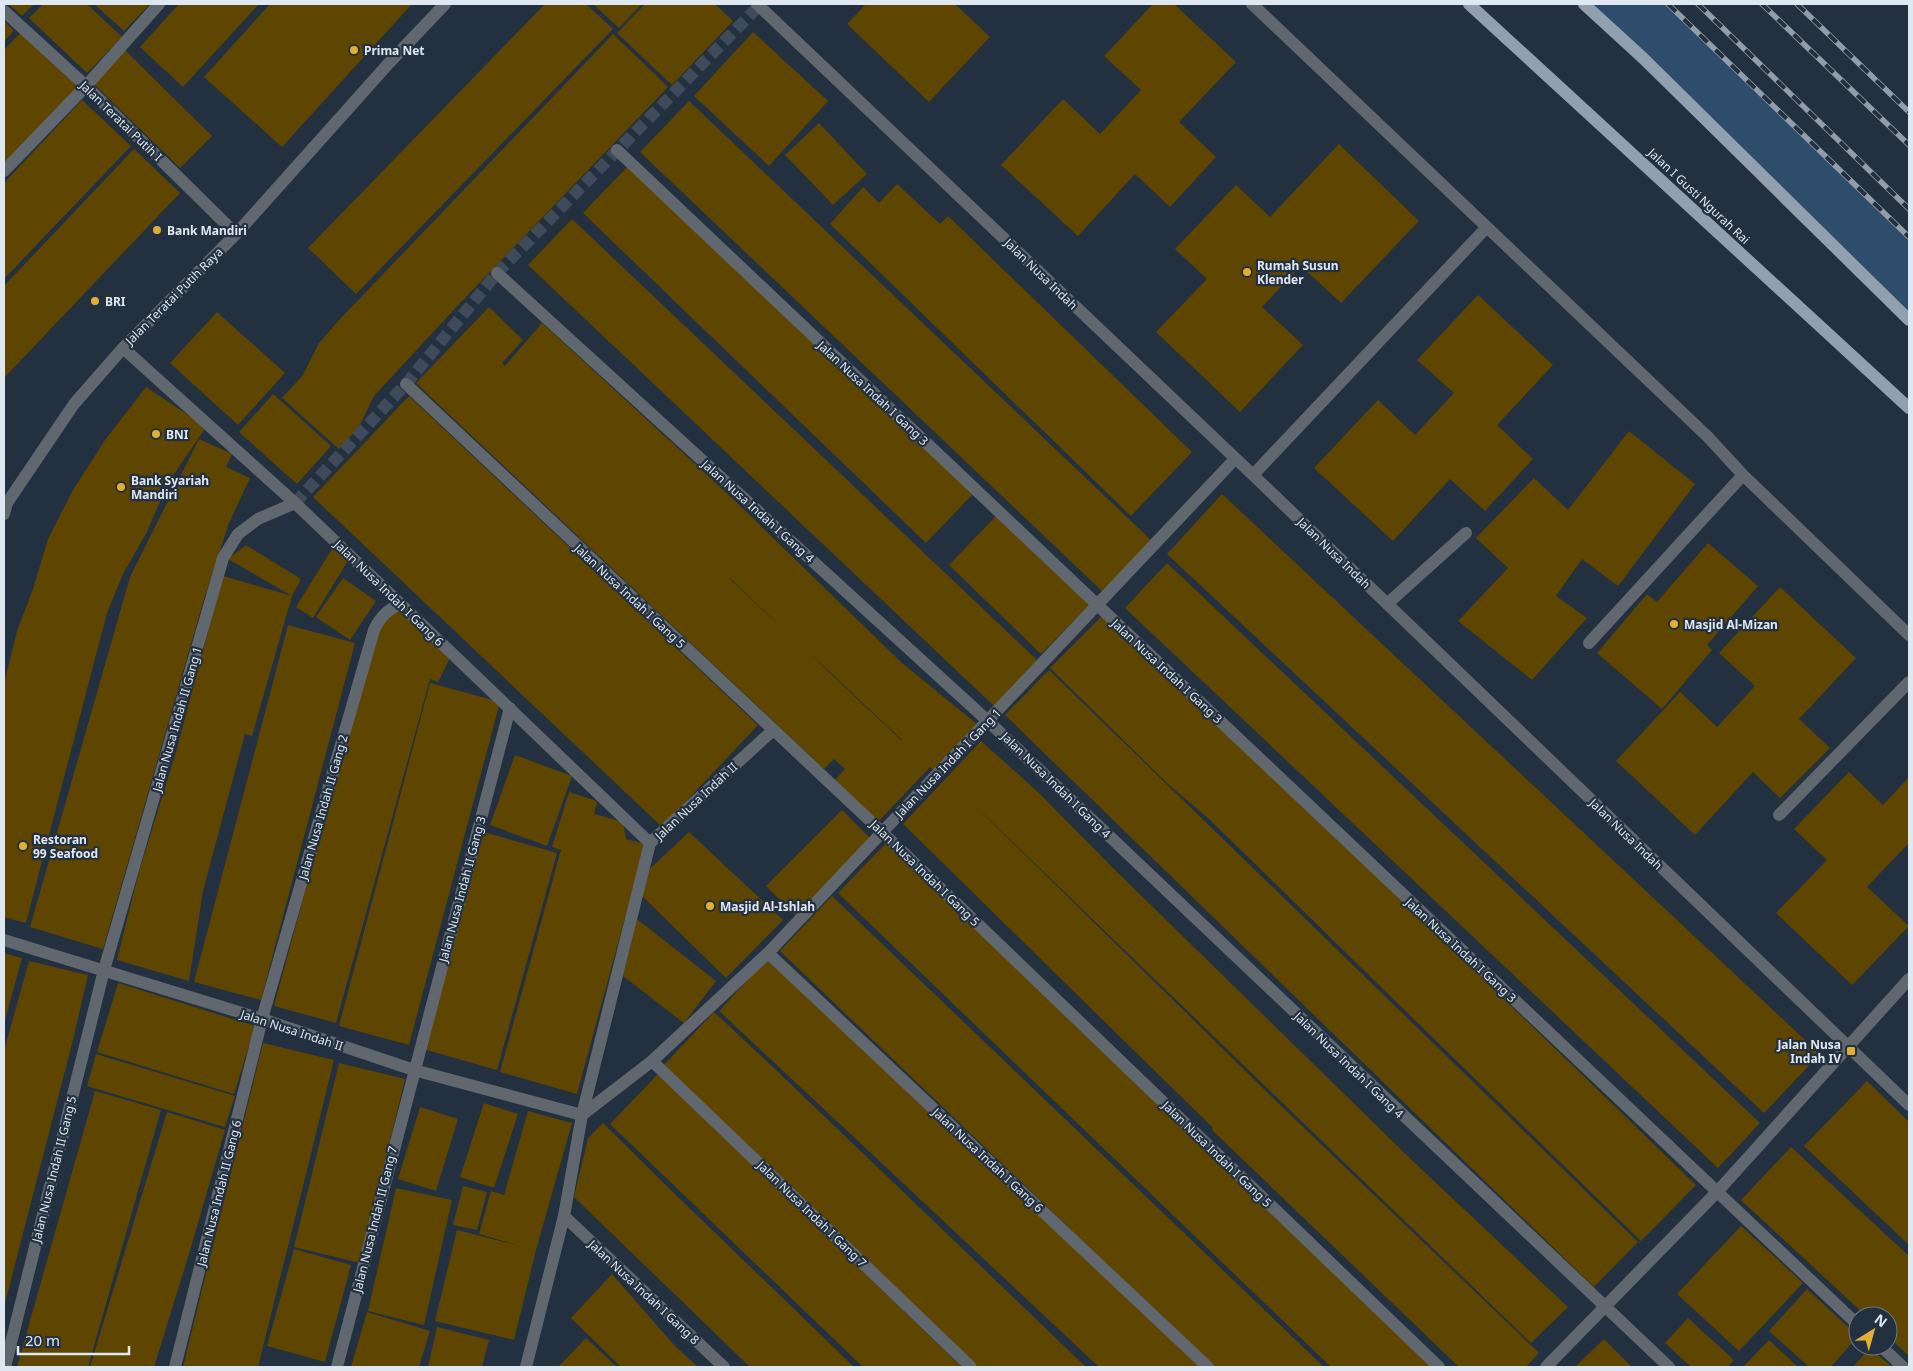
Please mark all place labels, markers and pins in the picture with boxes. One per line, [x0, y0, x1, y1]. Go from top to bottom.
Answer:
place label: Prima Net [364, 42, 425, 59]
marker: Prima Net [348, 44, 360, 56]
place label: Bank Mandiri [167, 222, 247, 239]
marker: Bank Mandiri [151, 224, 163, 236]
place label: Rumah Susun Klender [1257, 257, 1339, 288]
marker: Rumah Susun Klender [1241, 266, 1253, 278]
place label: BRI [105, 293, 126, 310]
marker: BRI [89, 295, 101, 307]
place label: BNI [166, 426, 189, 443]
marker: BNI [150, 428, 162, 440]
place label: Bank Syariah Mandiri [131, 472, 209, 503]
marker: Bank Syariah Mandiri [115, 481, 127, 493]
place label: Masjid Al-Mizan [1684, 616, 1778, 633]
marker: Masjid Al-Mizan [1668, 618, 1680, 630]
place label: Restoran 99 Seafood [33, 831, 98, 862]
marker: Restoran 99 Seafood [17, 840, 29, 852]
place label: Masjid Al-Ishlah [720, 898, 815, 915]
marker: Masjid Al-Ishlah [704, 900, 716, 912]
place label: Jalan Nusa Indah IV [1776, 1036, 1841, 1067]
marker: Jalan Nusa Indah IV [1845, 1045, 1857, 1057]

